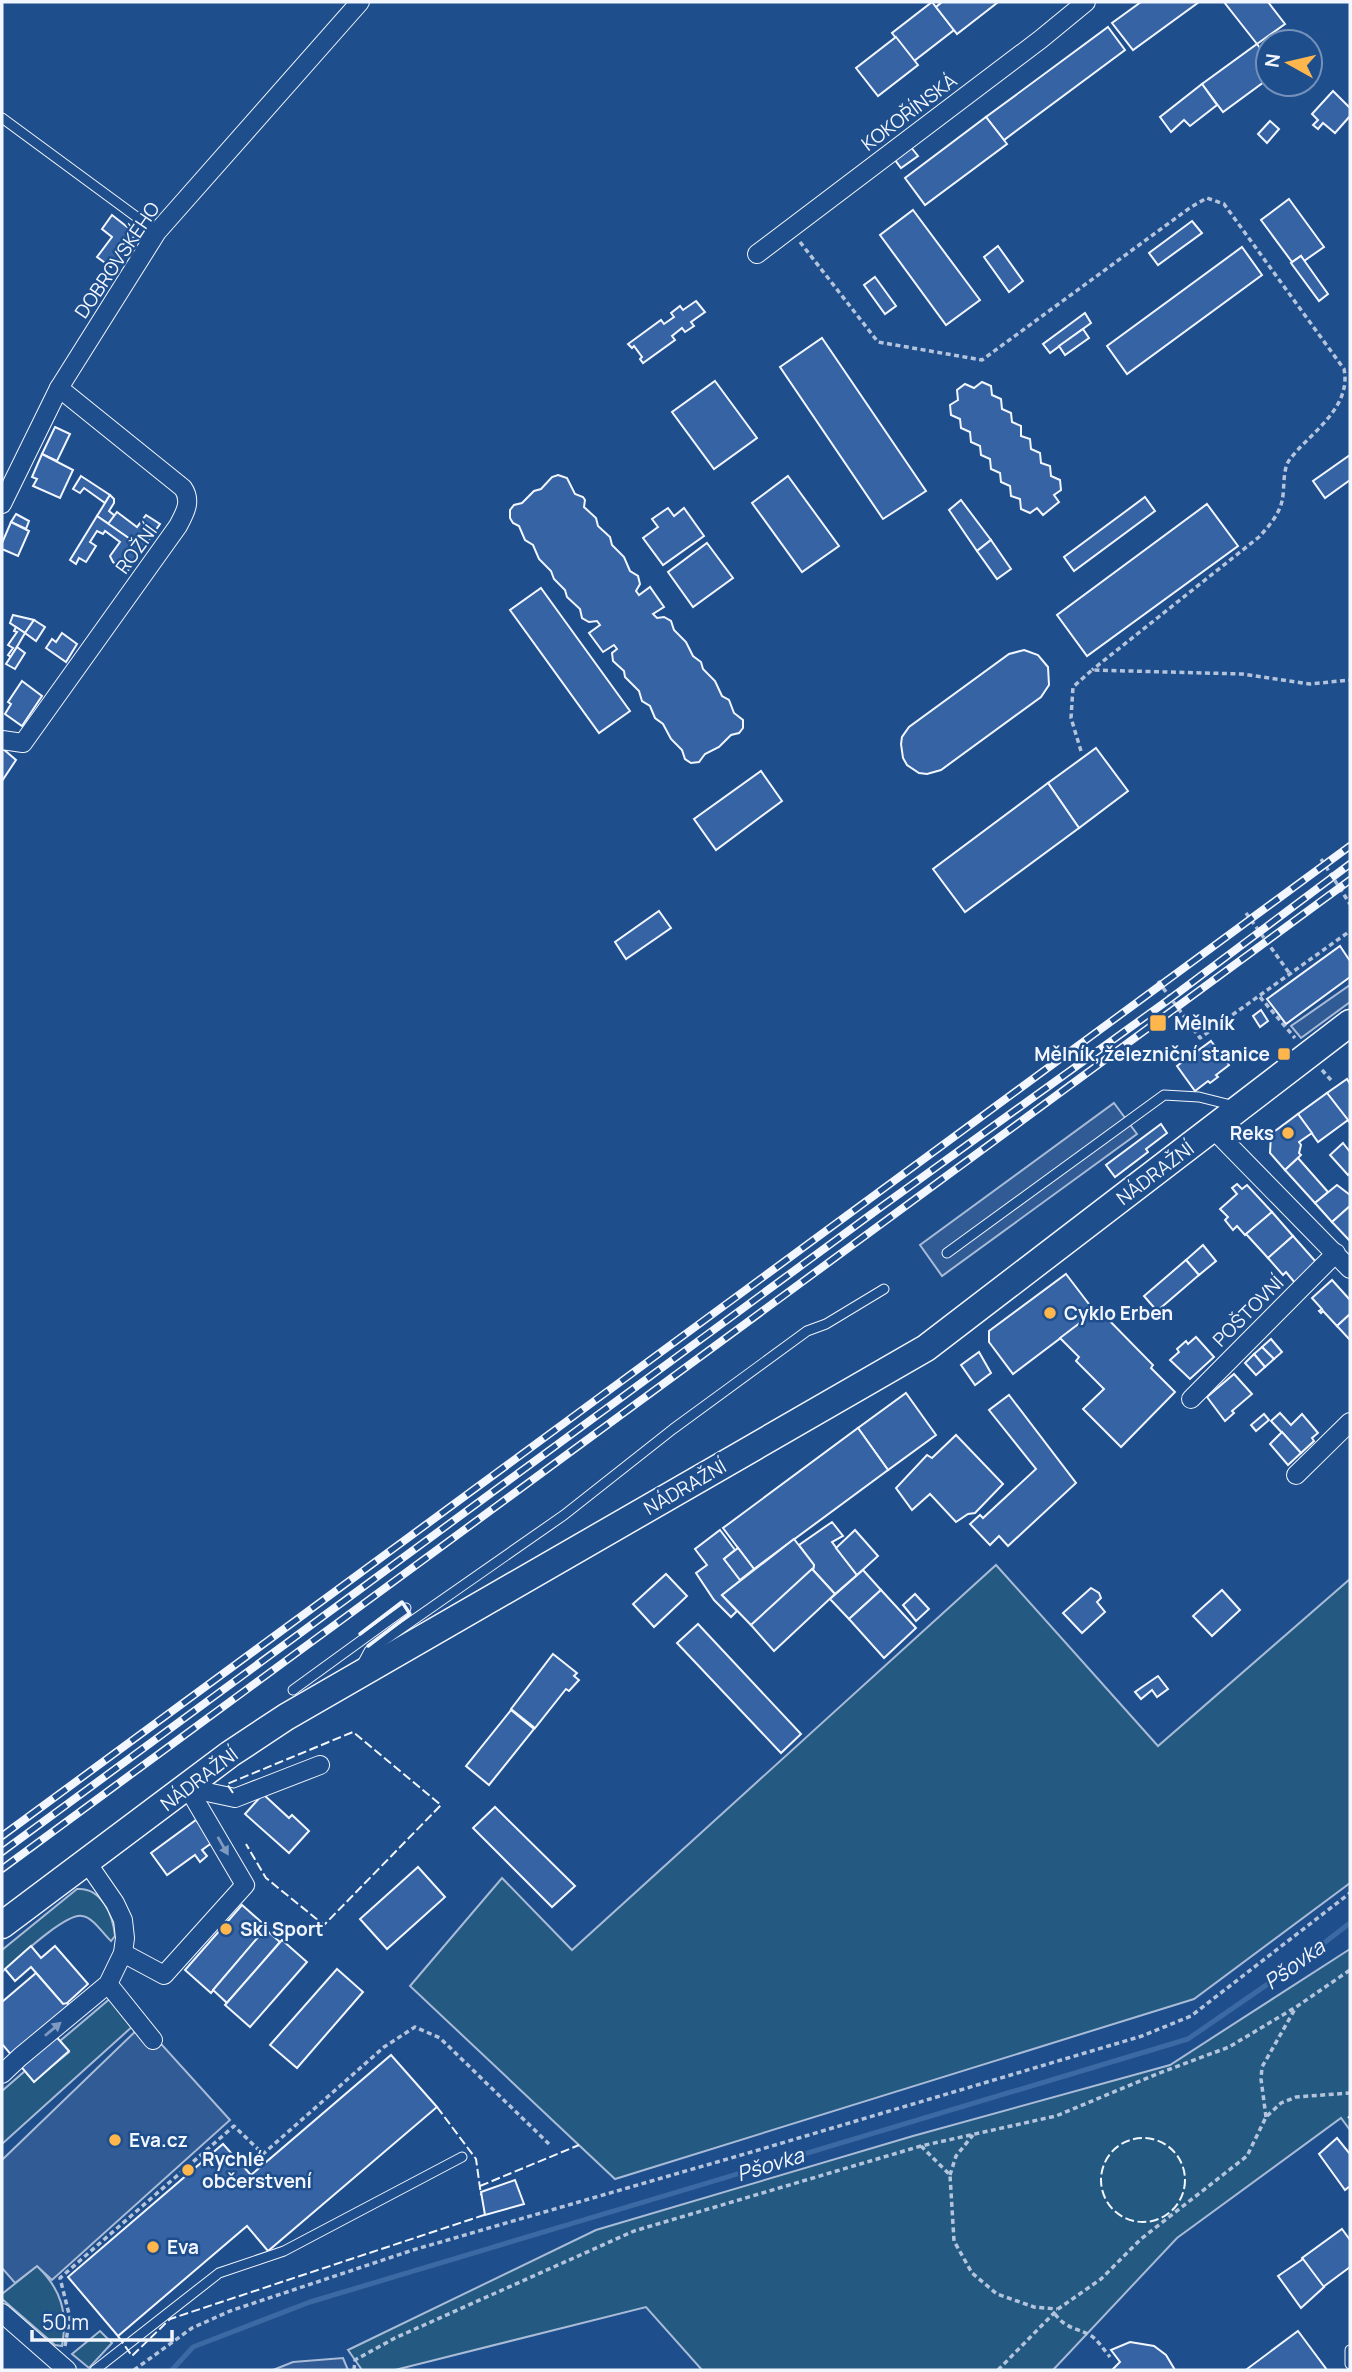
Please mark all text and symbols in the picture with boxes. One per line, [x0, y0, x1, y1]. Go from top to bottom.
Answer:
north arrow [1254, 28, 1324, 98]
text: N [1258, 52, 1286, 69]
street label: KOKOŘÍNSKÁ [856, 68, 962, 156]
street label: DOBROVSKÉHO [68, 197, 166, 323]
street label: ROŽNÍ [109, 519, 163, 579]
place label: Mělník [1174, 1010, 1235, 1036]
marker: Mělník [1148, 1013, 1168, 1033]
place label: Mělník, železniční stanice [1034, 1041, 1270, 1067]
marker: Mělník, železniční stanice [1276, 1046, 1292, 1062]
place label: Reks [1230, 1120, 1274, 1146]
marker: Reks [1280, 1125, 1296, 1141]
street label: NÁDRAŽNÍ [1111, 1135, 1199, 1211]
street label: POŠTOVNÍ [1207, 1270, 1289, 1352]
place label: Cyklo Erben [1064, 1300, 1173, 1326]
marker: Cyklo Erben [1042, 1305, 1058, 1321]
street label: NÁDRAŽNÍ [639, 1453, 731, 1521]
street label: NÁDRAŽNÍ [155, 1741, 243, 1817]
one-way arrow [217, 1836, 229, 1856]
place label: Ski Sport [240, 1916, 324, 1942]
marker: Ski Sport [218, 1921, 234, 1937]
water label: Pšovka [1258, 1932, 1331, 1995]
one-way arrow [44, 2022, 62, 2037]
place label: Eva.cz [129, 2127, 188, 2153]
marker: Eva.cz [107, 2132, 123, 2148]
water label: Pšovka [733, 2140, 808, 2187]
place label: Rychlé občerstvení [202, 2146, 312, 2194]
marker: Rychlé občerstvení [180, 2162, 196, 2178]
place label: Eva [167, 2234, 199, 2260]
marker: Eva [145, 2239, 161, 2255]
scale bar [32, 2298, 172, 2342]
text: 50 m [42, 2308, 89, 2336]

